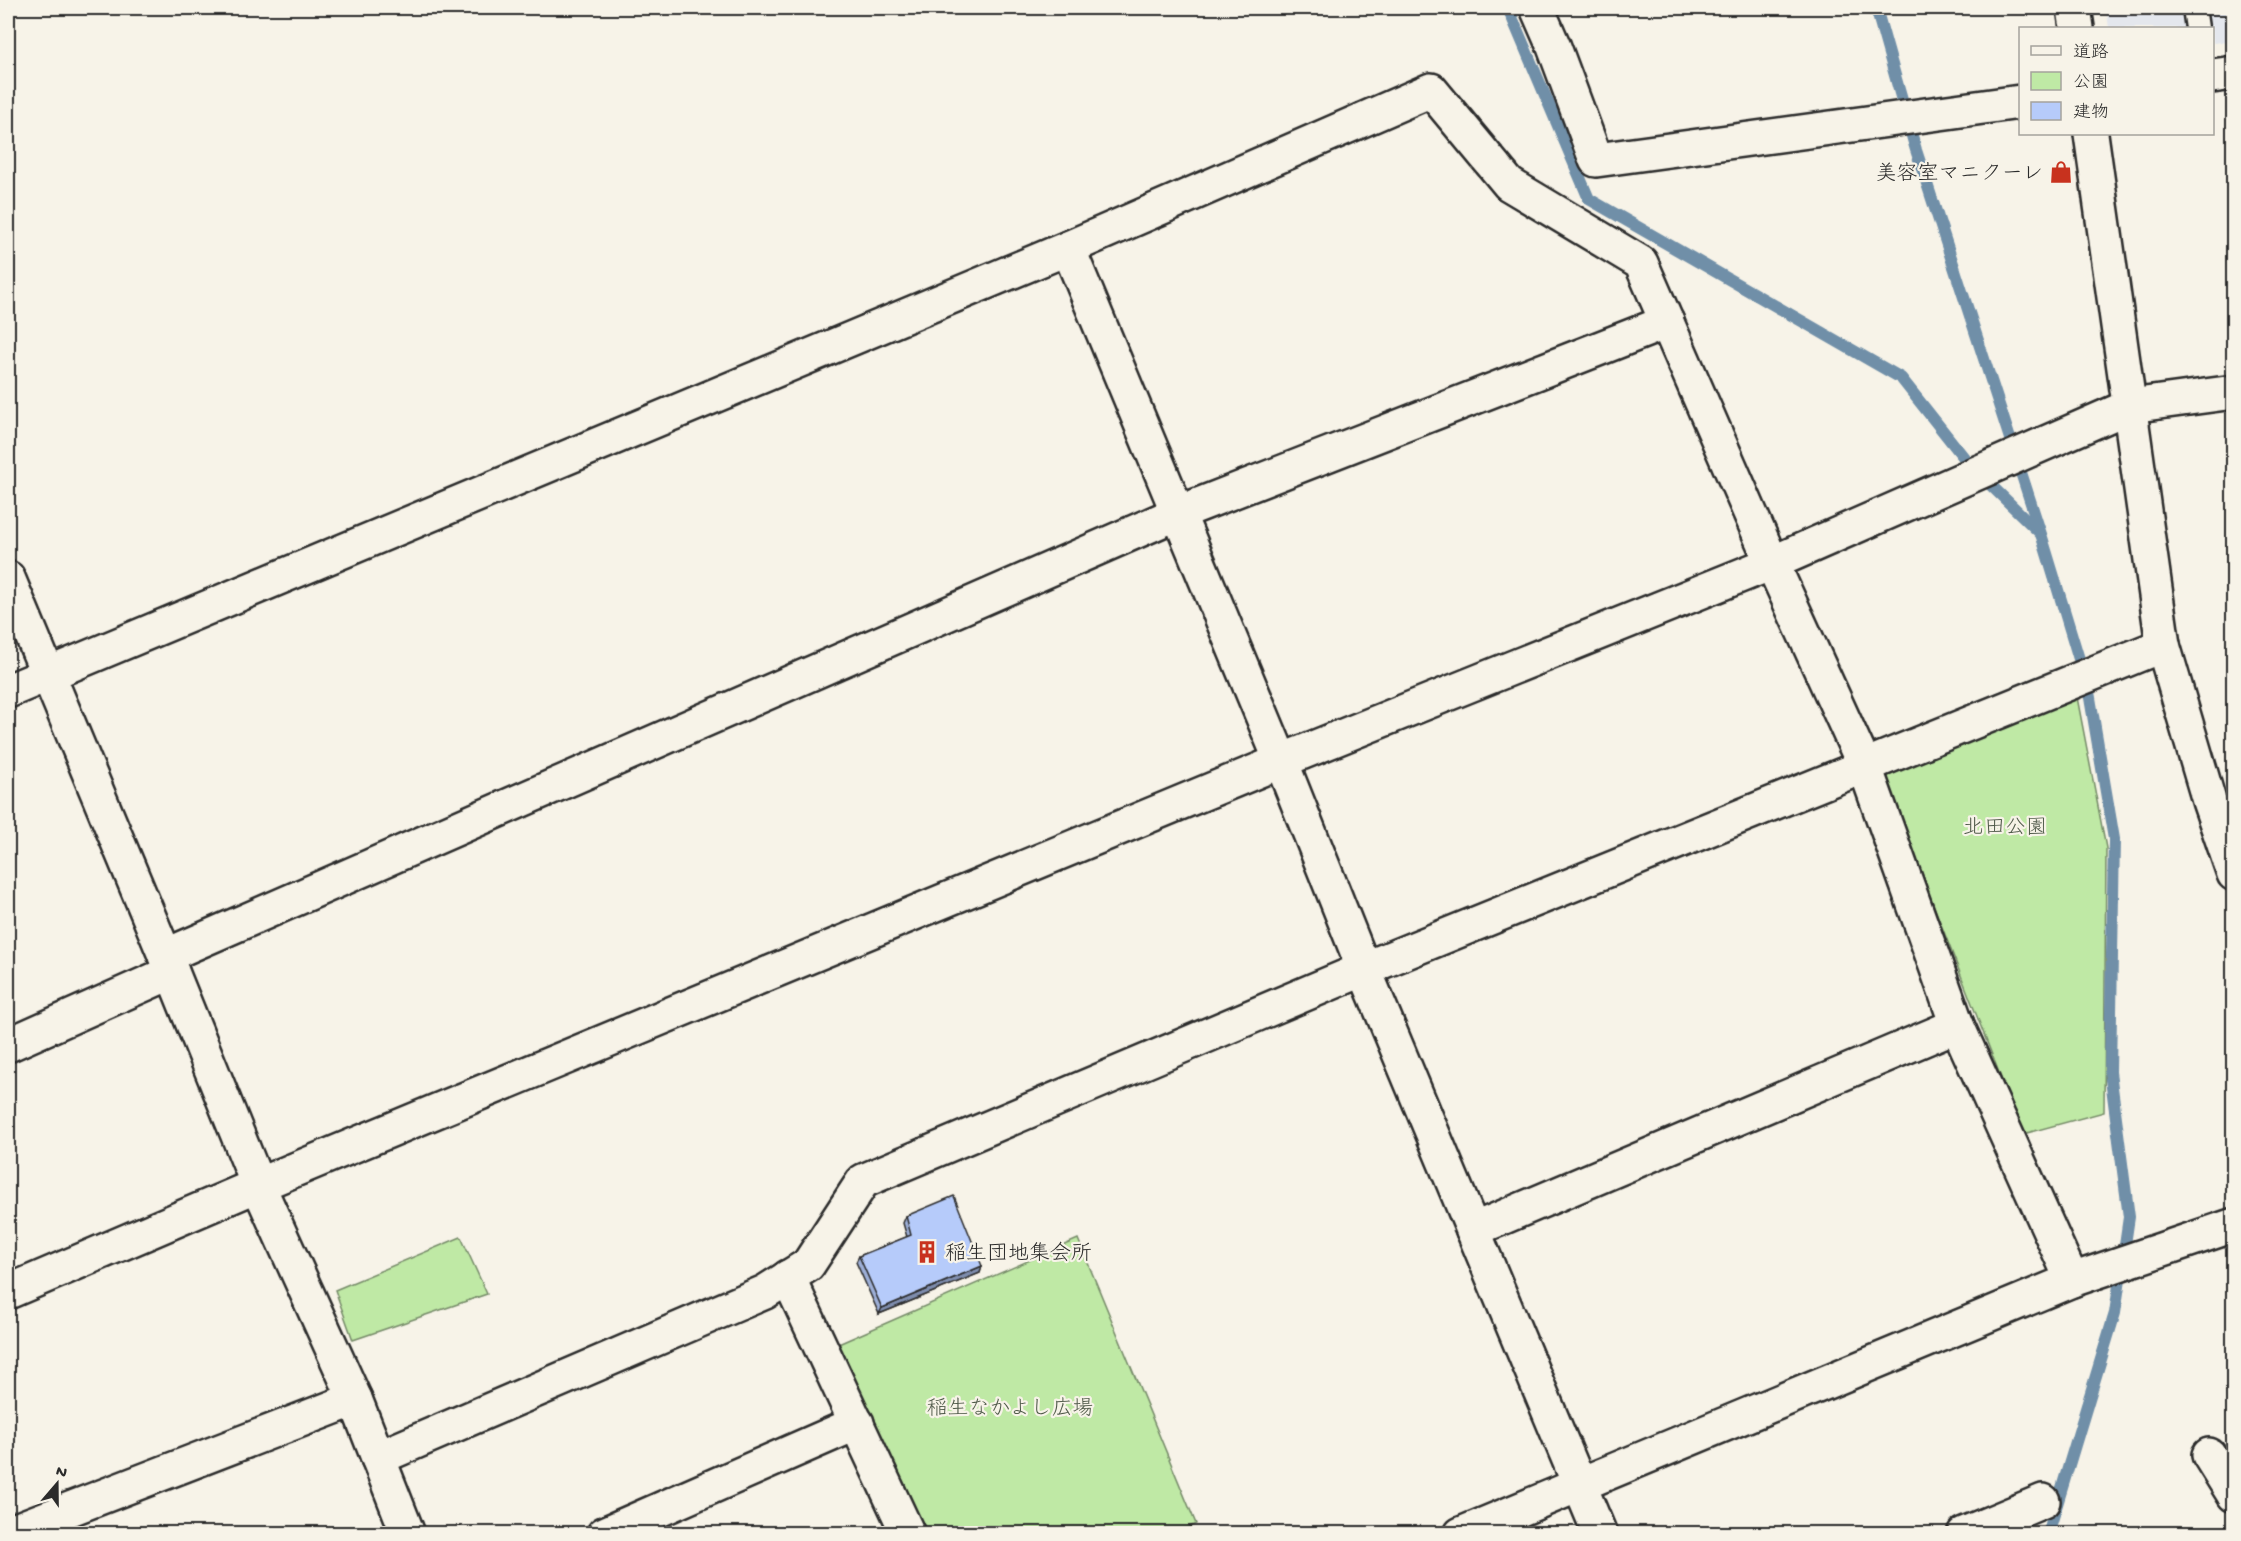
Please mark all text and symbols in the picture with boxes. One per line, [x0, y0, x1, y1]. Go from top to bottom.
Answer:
legend [2019, 27, 2214, 135]
text: 道路 [2073, 42, 2109, 64]
text: 公園 [2073, 73, 2109, 94]
text: 建物 [2073, 102, 2109, 124]
shop icon: 美容室マニクーレ [2048, 159, 2074, 185]
place label: 美容室マニクーレ [1875, 161, 2043, 188]
park label: 北田公園 [1963, 816, 2047, 842]
building icon: 稲生団地集会所 [914, 1239, 940, 1265]
place label: 稲生団地集会所 [945, 1241, 1092, 1268]
park label: 稲生なかよし広場 [926, 1397, 1094, 1423]
north arrow [27, 1454, 87, 1514]
text: N [53, 1462, 70, 1484]

